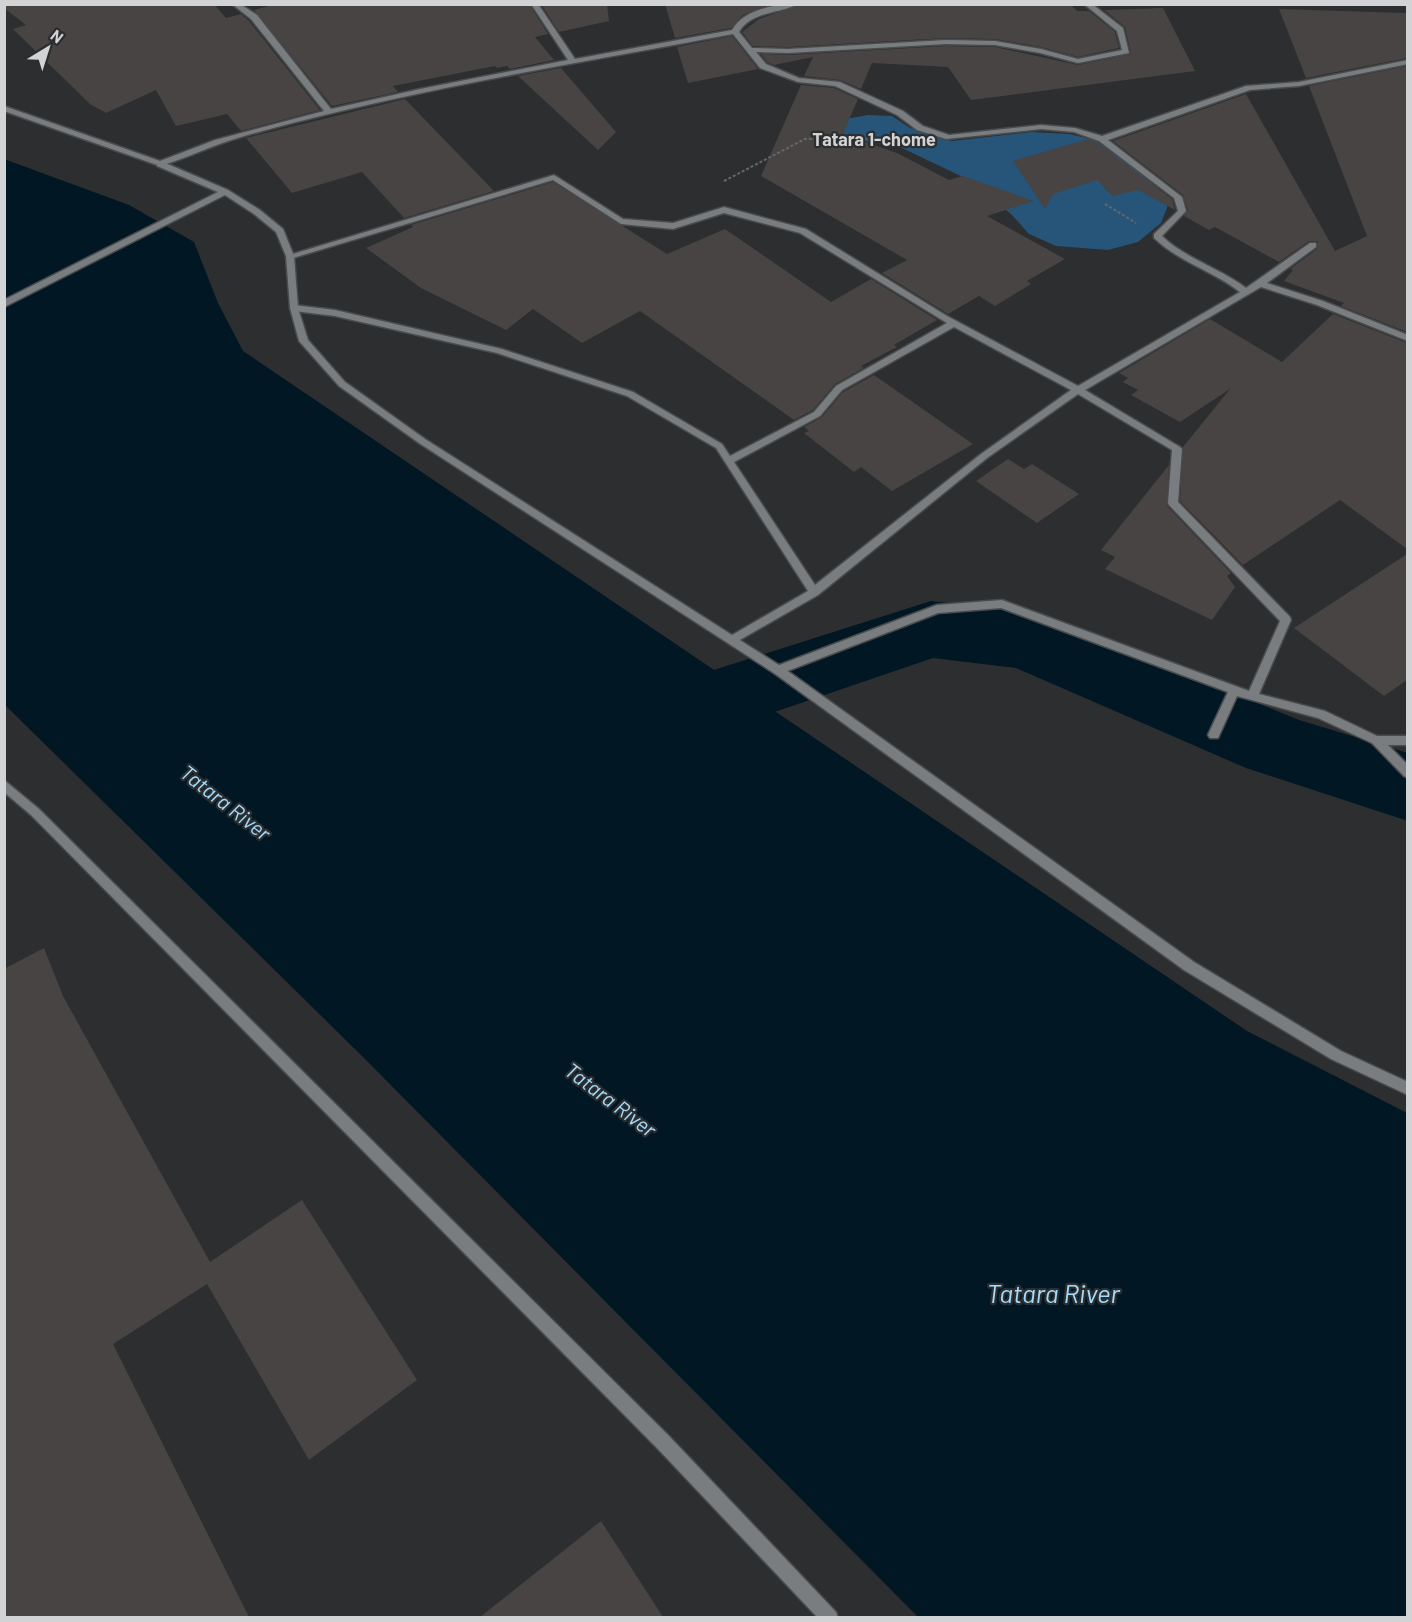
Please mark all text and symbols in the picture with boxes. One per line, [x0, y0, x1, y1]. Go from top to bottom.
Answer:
north arrow [18, 18, 78, 78]
text: N [48, 25, 68, 47]
district label: Tatara 1-chome [812, 128, 936, 150]
water label: Tatara River [176, 759, 277, 845]
water label: Tatara River [561, 1057, 662, 1142]
water label: Tatara River [986, 1277, 1120, 1308]

